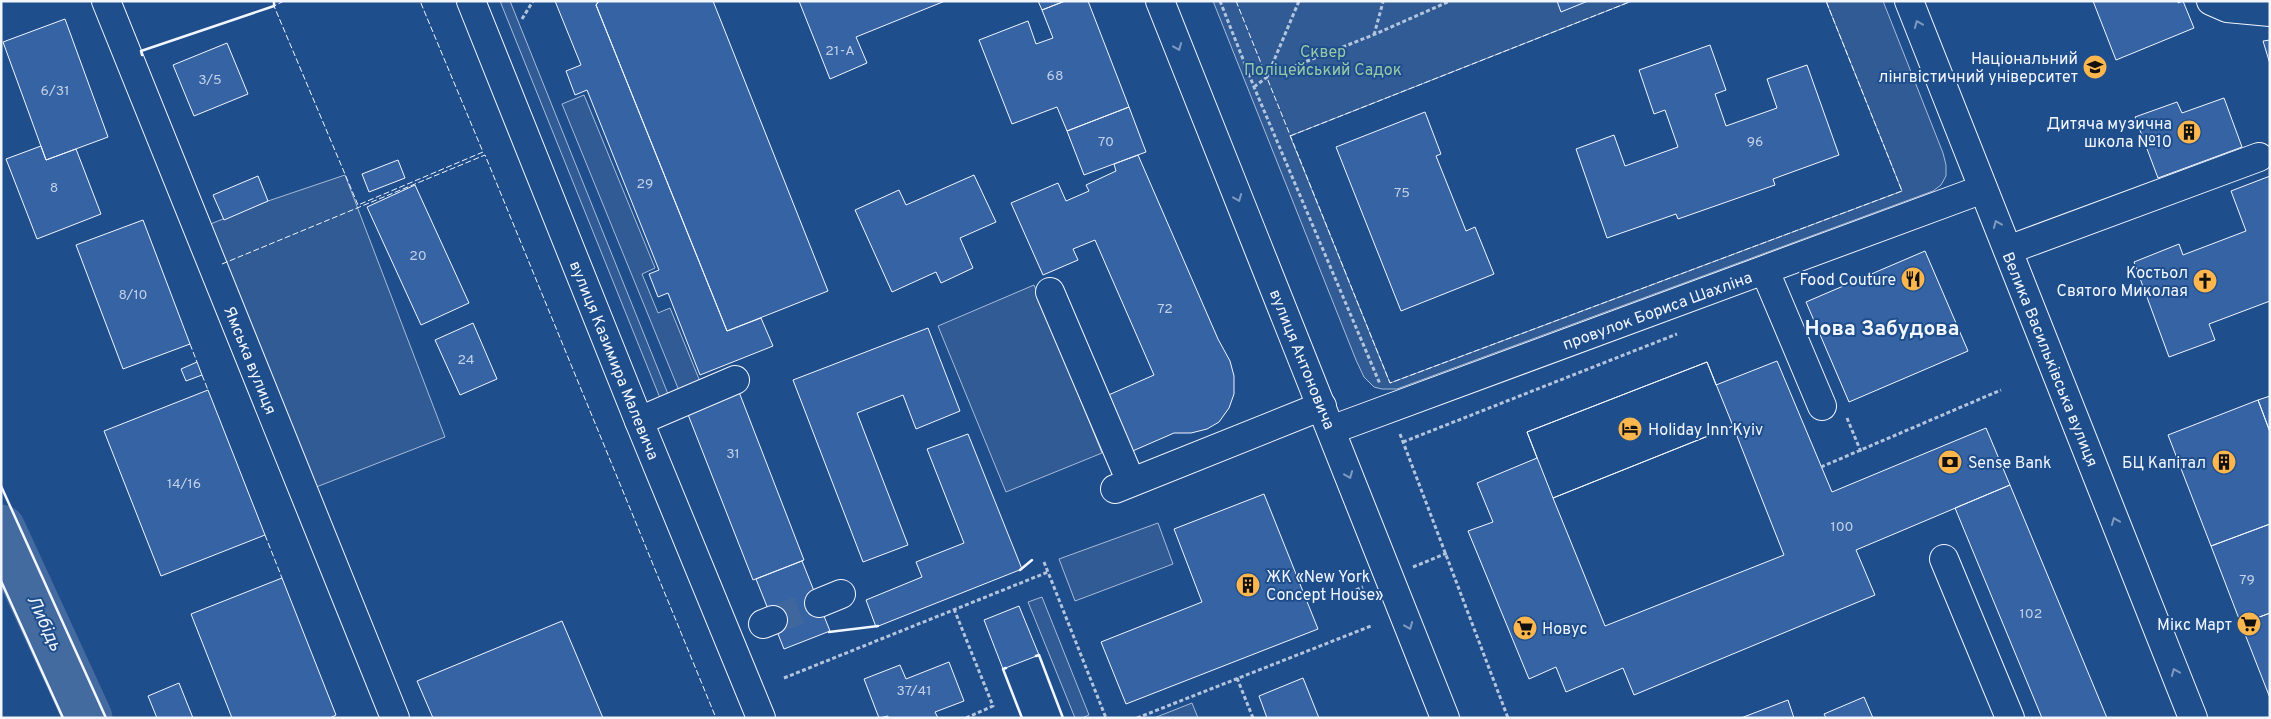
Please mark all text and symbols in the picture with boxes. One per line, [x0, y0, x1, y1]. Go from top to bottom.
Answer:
one-way arrow [1914, 20, 1924, 29]
one-way arrow [1173, 42, 1183, 50]
house number: 21-А [825, 43, 855, 60]
park label: Сквер Поліцейський Садок [1244, 43, 1402, 81]
place label: Національний лінгвістичний університет [1879, 50, 2078, 88]
school or university icon: Національний лінгвістичний університет [2082, 54, 2108, 80]
house number: 68 [1047, 68, 1063, 85]
house number: 3/5 [198, 72, 222, 89]
house number: 6/31 [41, 83, 69, 100]
place label: Дитяча музична школа №10 [2046, 115, 2172, 153]
building icon: Дитяча музична школа №10 [2176, 119, 2202, 145]
house number: 70 [1098, 134, 1114, 151]
house number: 96 [1747, 134, 1763, 151]
house number: 29 [637, 176, 653, 193]
house number: 8 [50, 180, 58, 197]
house number: 75 [1394, 185, 1410, 202]
one-way arrow [1233, 193, 1243, 201]
one-way arrow [1993, 220, 2004, 229]
house number: 20 [409, 248, 427, 265]
street label: Велика Васильківська вулиця [1997, 249, 2101, 470]
street label: вулиця Казимира Малевича [564, 258, 662, 463]
place label: Костьол Святого Миколая [2057, 264, 2188, 302]
restaurant icon: Food Couture [1900, 266, 1926, 292]
street label: провулок Бориса Шахліна [1560, 268, 1755, 356]
church icon: Костьол Святого Миколая [2192, 268, 2218, 294]
place label: Food Couture [1800, 271, 1896, 291]
house number: 8/10 [118, 287, 148, 304]
street label: вулиця Антоновича [1264, 287, 1338, 433]
house number: 72 [1157, 301, 1173, 318]
street label: Ямська вулиця [218, 304, 280, 418]
district label: Нова Забудова [1804, 316, 1960, 343]
house number: 24 [457, 352, 475, 369]
hotel icon: Holiday Inn Kyiv [1617, 416, 1643, 442]
place label: Holiday Inn Kyiv [1648, 421, 1763, 441]
house number: 31 [726, 446, 740, 463]
bank icon: Sense Bank [1937, 449, 1963, 475]
building icon: БЦ Капітал [2211, 449, 2237, 475]
place label: Sense Bank [1968, 454, 2052, 474]
place label: БЦ Капітал [2122, 454, 2206, 474]
one-way arrow [1343, 470, 1353, 479]
house number: 14/16 [167, 476, 201, 493]
one-way arrow [2111, 517, 2121, 526]
house number: 100 [1830, 519, 1854, 536]
place label: ЖК «New York Concept House» [1266, 568, 1383, 606]
building icon: ЖК «New York Concept House» [1235, 572, 1261, 598]
house number: 79 [2239, 572, 2255, 589]
water label: Либідь [21, 592, 67, 655]
house number: 102 [2020, 606, 2042, 623]
supermarket icon: Мікс Март [2236, 611, 2262, 637]
supermarket icon: Новус [1512, 615, 1538, 641]
place label: Мікс Март [2157, 616, 2232, 636]
place label: Новус [1542, 620, 1588, 640]
one-way arrow [1403, 621, 1413, 630]
one-way arrow [2171, 669, 2181, 677]
house number: 37/41 [897, 683, 931, 700]

